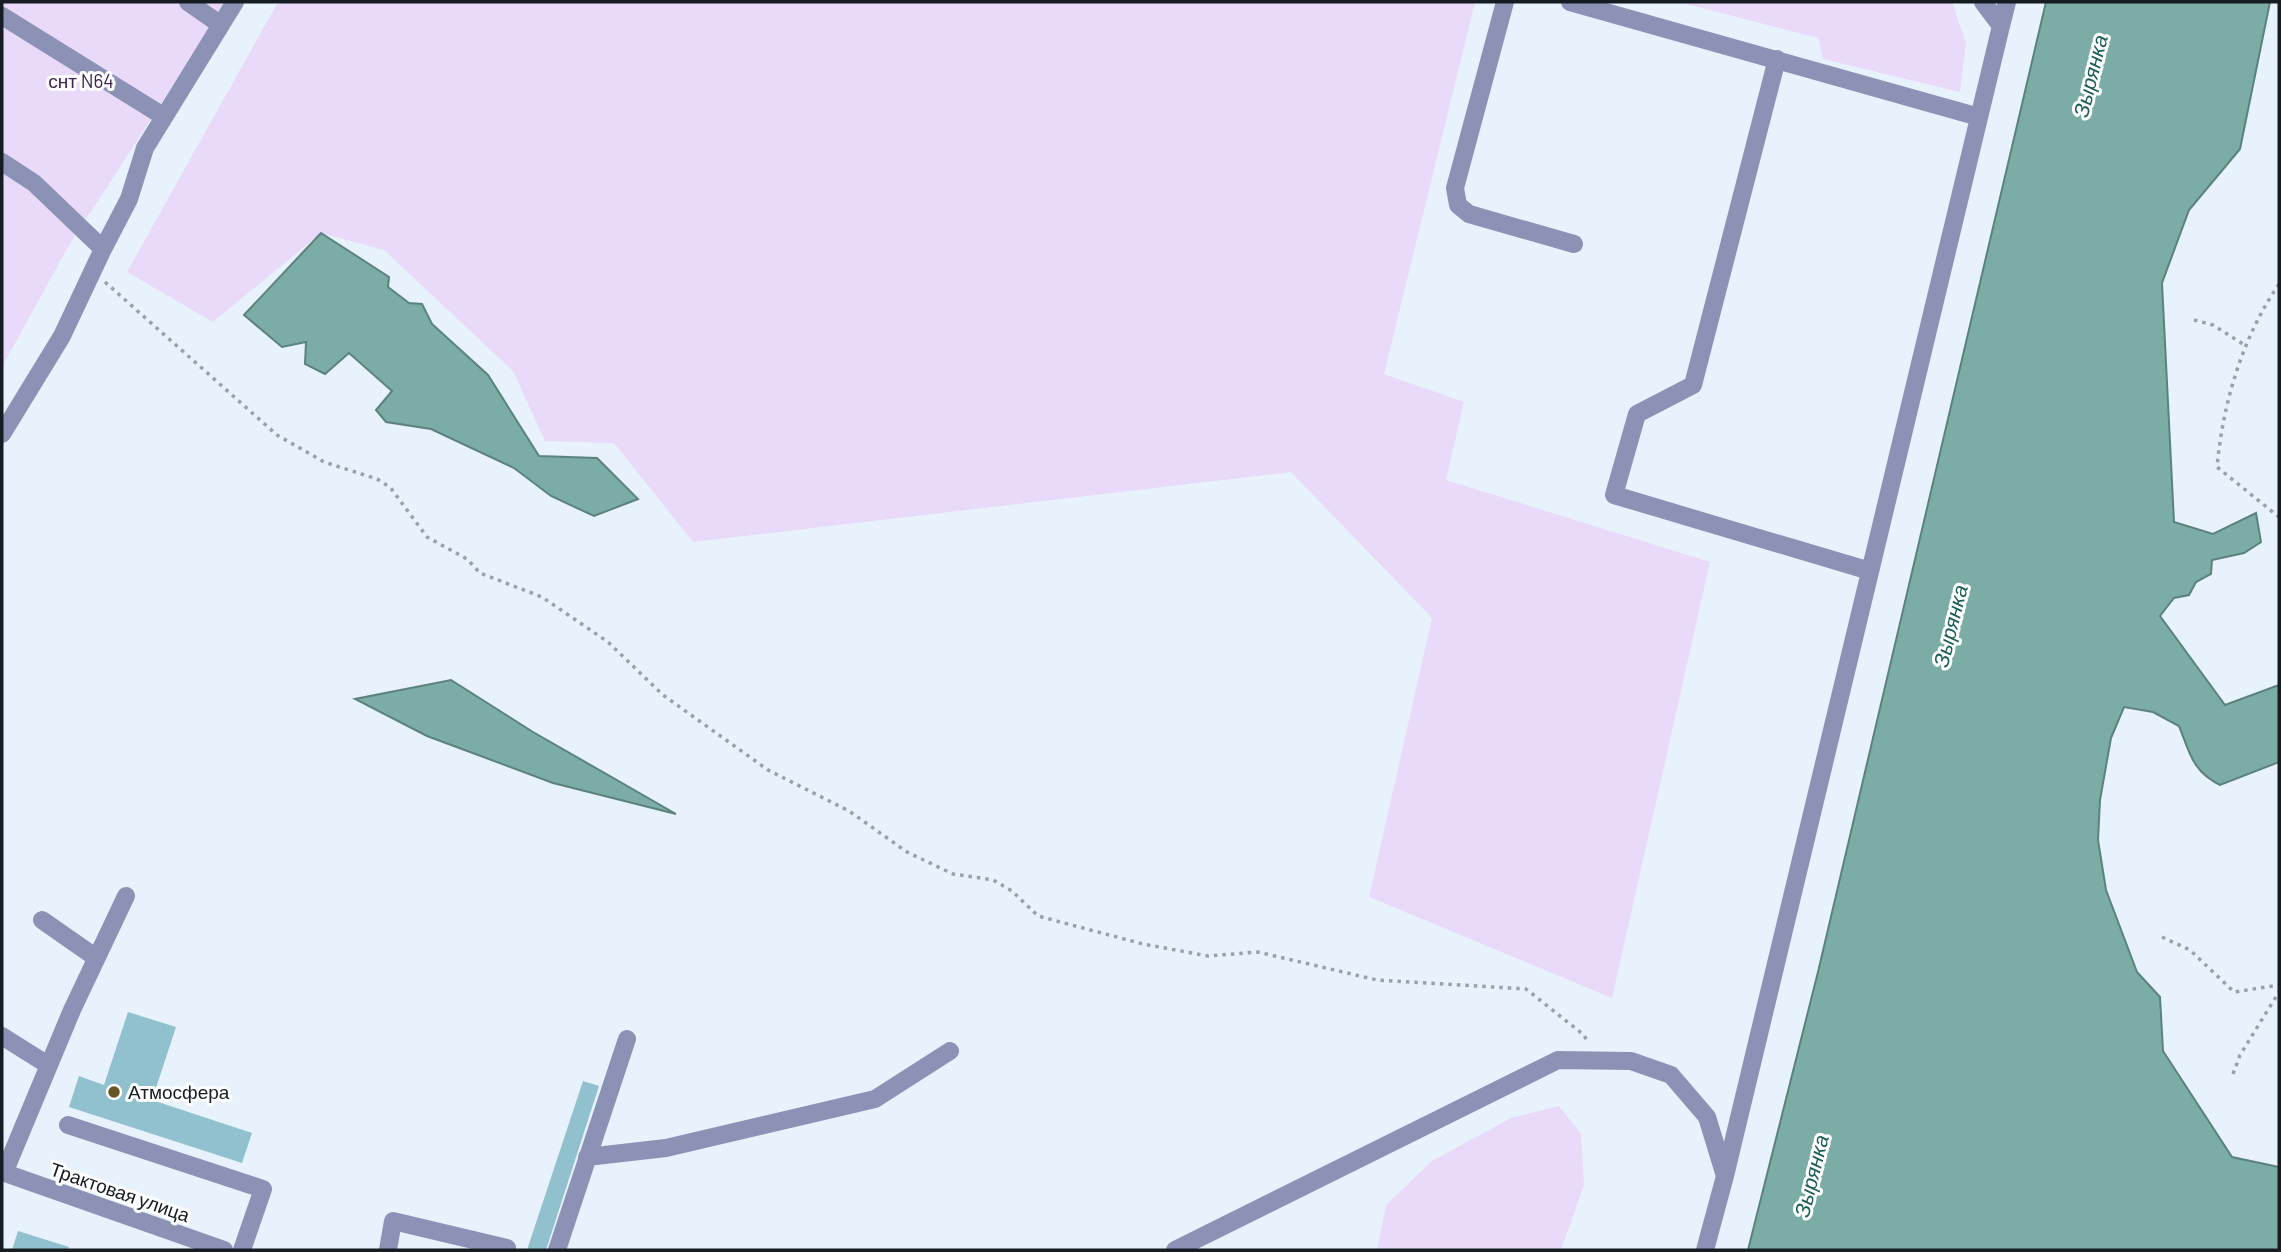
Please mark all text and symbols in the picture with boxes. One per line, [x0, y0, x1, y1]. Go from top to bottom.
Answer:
water label: Зырянка [2067, 32, 2112, 119]
park label: снт N64 [48, 69, 114, 92]
water label: Зырянка [1927, 582, 1972, 669]
place label: Атмосфера [128, 1080, 230, 1103]
marker: Атмосфера [106, 1084, 122, 1100]
water label: Зырянка [1788, 1132, 1833, 1219]
street label: Трактовая улица [47, 1157, 193, 1226]

